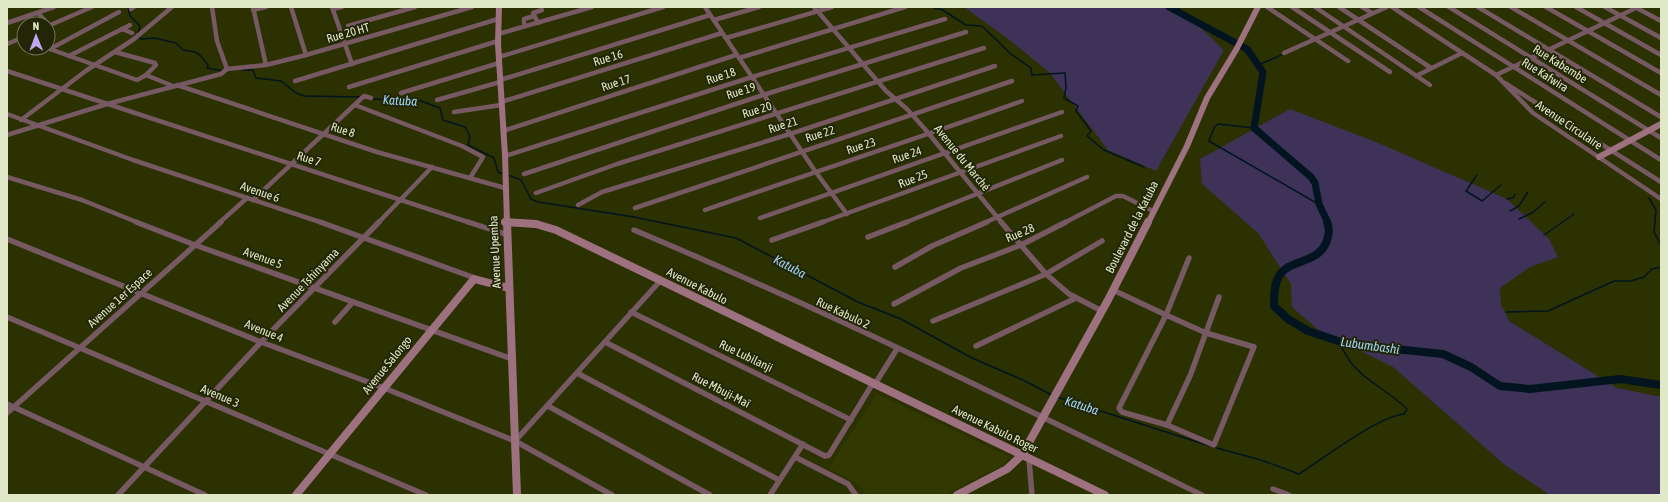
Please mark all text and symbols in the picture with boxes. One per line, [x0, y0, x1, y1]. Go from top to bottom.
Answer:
north arrow [16, 16, 56, 56]
text: N [32, 20, 39, 32]
street label: Rue 20 HT [325, 20, 372, 46]
street label: Rue Kabembe [1530, 42, 1590, 86]
street label: Rue 16 [592, 47, 625, 69]
street label: Rue Kafwira [1519, 55, 1571, 95]
street label: Rue 18 [704, 65, 738, 87]
street label: Rue 17 [599, 72, 633, 94]
street label: Rue 19 [724, 80, 758, 102]
water label: Katuba [382, 92, 418, 109]
street label: Avenue Circulaire [1533, 98, 1605, 152]
street label: Rue 20 [741, 99, 774, 121]
street label: Rue 21 [766, 114, 800, 136]
street label: Rue 8 [329, 120, 357, 141]
street label: Avenue du Marché [931, 122, 993, 194]
street label: Rue 22 [803, 123, 837, 145]
street label: Rue 23 [844, 135, 878, 157]
street label: Rue 24 [890, 143, 924, 167]
street label: Rue 7 [295, 149, 323, 170]
street label: Rue 25 [896, 167, 930, 191]
street label: Avenue 6 [239, 179, 282, 205]
street label: Boulevard de la Katuba [1103, 179, 1161, 275]
street label: Avenue Upemba [486, 215, 504, 289]
street label: Rue 28 [1003, 221, 1037, 245]
street label: Avenue 5 [242, 244, 284, 272]
street label: Avenue Tshinyama [274, 245, 342, 315]
water label: Katuba [771, 252, 808, 281]
street label: Avenue 1er Espace [85, 265, 155, 331]
street label: Avenue Kabulo [664, 265, 730, 307]
street label: Rue Kabulo 2 [814, 294, 872, 332]
street label: Avenue 4 [243, 317, 286, 345]
street label: Avenue Salongo [359, 333, 415, 397]
water label: Lubumbashi [1340, 334, 1400, 357]
street label: Rue Lubilanji [717, 337, 775, 375]
street label: Rue Mbuji-Maï [690, 369, 753, 411]
street label: Avenue 3 [199, 382, 241, 410]
water label: Katuba [1063, 393, 1101, 418]
street label: Avenue Kabulo Roger [950, 402, 1040, 456]

